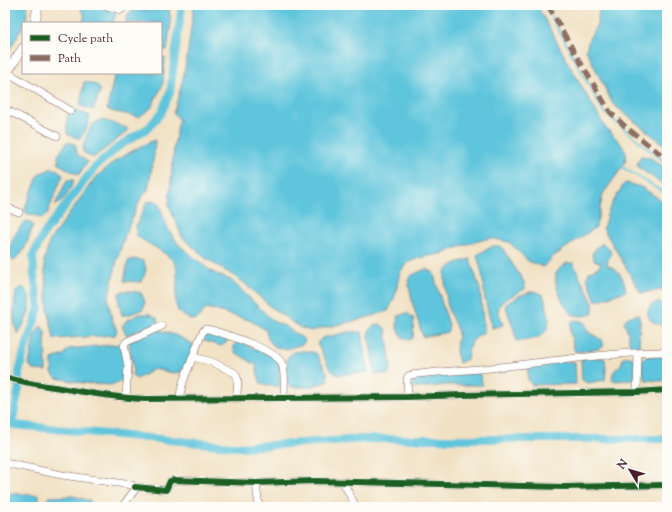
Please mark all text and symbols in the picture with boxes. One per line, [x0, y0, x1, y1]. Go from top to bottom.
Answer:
legend [22, 22, 162, 74]
text: Cycle path [58, 30, 113, 48]
text: Path [58, 50, 81, 68]
north arrow [610, 450, 650, 490]
text: N [613, 456, 632, 474]

